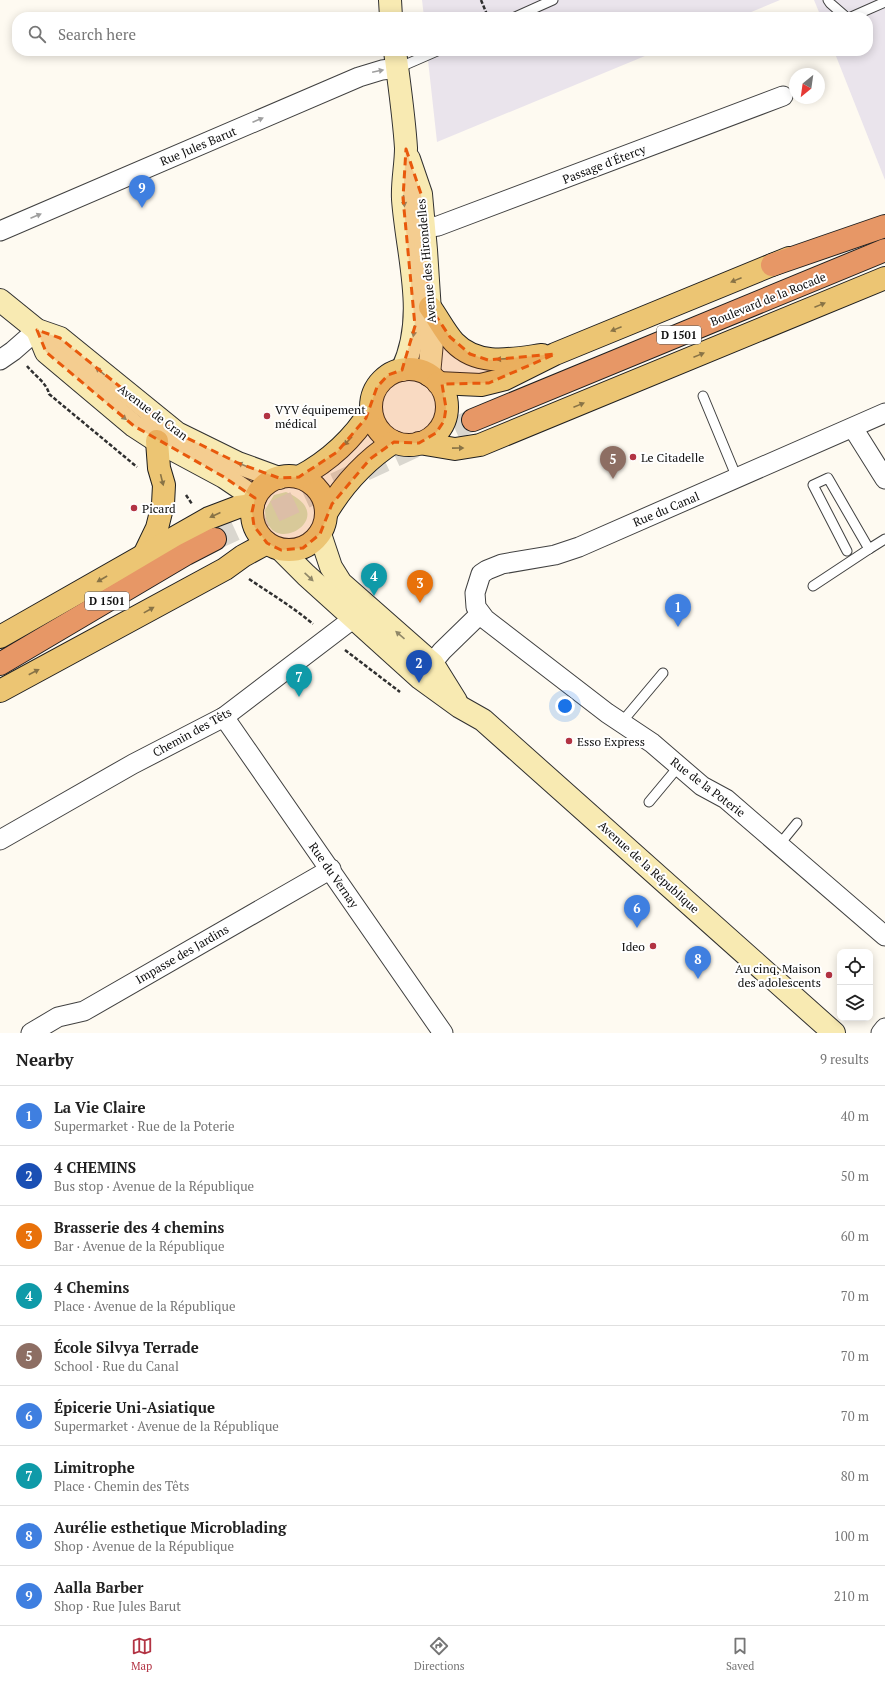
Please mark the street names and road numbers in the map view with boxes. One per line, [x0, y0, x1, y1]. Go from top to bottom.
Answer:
street label: Rue Jules Barut [158, 123, 239, 169]
street label: Passage d'Étercy [560, 141, 649, 187]
street label: Avenue des Hirondelles [413, 198, 439, 324]
street label: Boulevard de la Rocade [708, 269, 828, 329]
road number: D 1501 [657, 326, 701, 344]
street label: Avenue de Cran [115, 381, 191, 443]
street label: Rue du Canal [631, 488, 702, 530]
road number: D 1501 [85, 592, 129, 610]
street label: Chemin des Têts [150, 704, 234, 760]
street label: Rue de la Poterie [668, 754, 748, 820]
street label: Avenue de la République [595, 818, 703, 916]
street label: Rue du Vernay [306, 839, 363, 911]
street label: Impasse des Jardins [133, 921, 231, 987]

